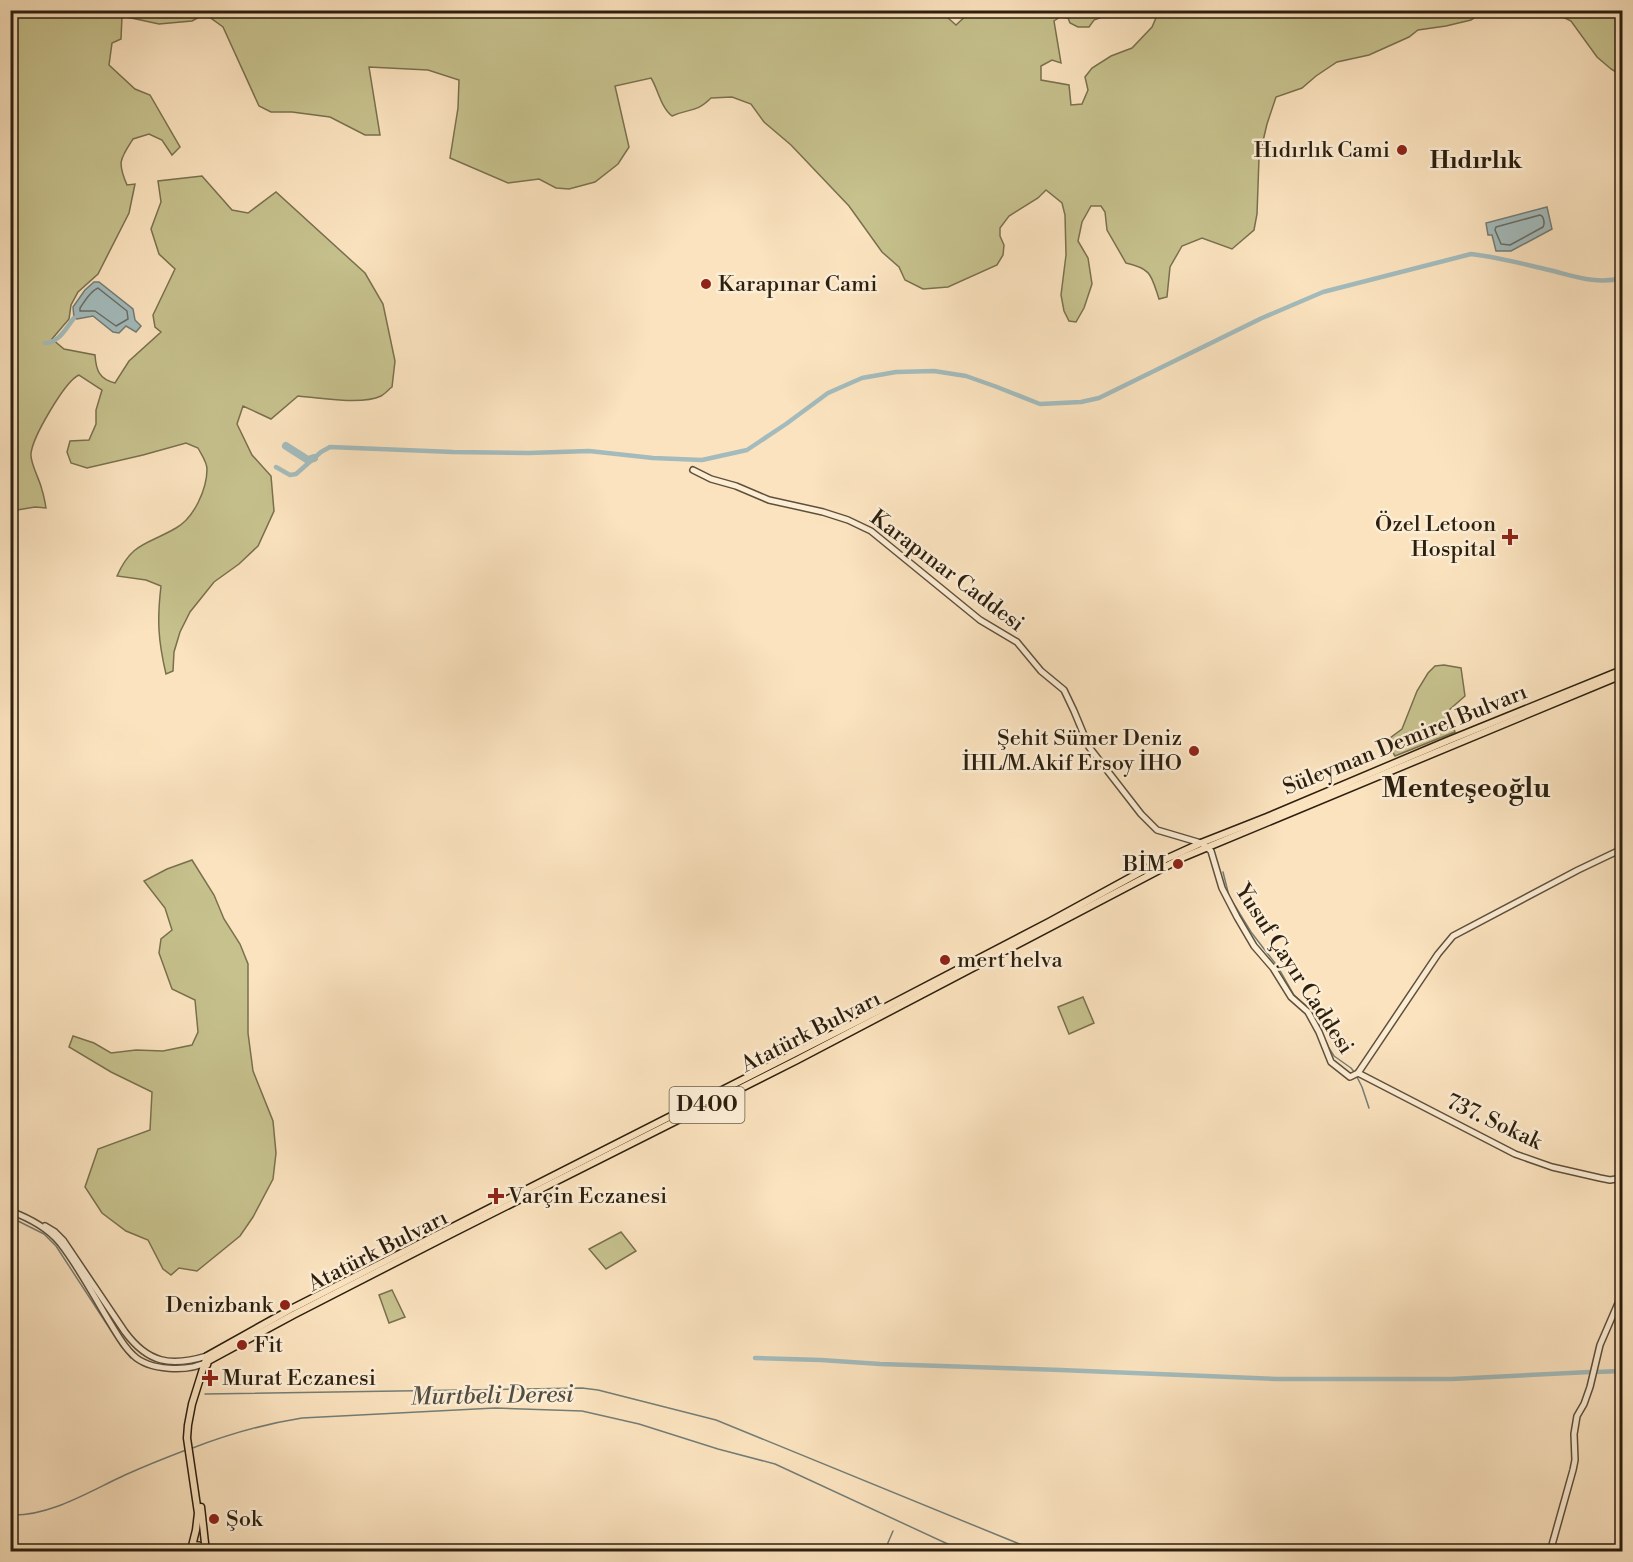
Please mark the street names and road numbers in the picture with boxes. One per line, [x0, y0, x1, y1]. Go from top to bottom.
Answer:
street label: Karapınar Caddesi [865, 504, 1029, 638]
street label: Süleyman Demirel Bulvarı [1279, 679, 1531, 801]
street label: Yusuf Çayır Caddesi [1228, 878, 1359, 1059]
street label: Atatürk Bulvarı [736, 985, 885, 1079]
road number: D400 [670, 1087, 744, 1123]
street label: 737. Sokak [1442, 1088, 1547, 1157]
street label: Atatürk Bulvarı [303, 1204, 452, 1298]

